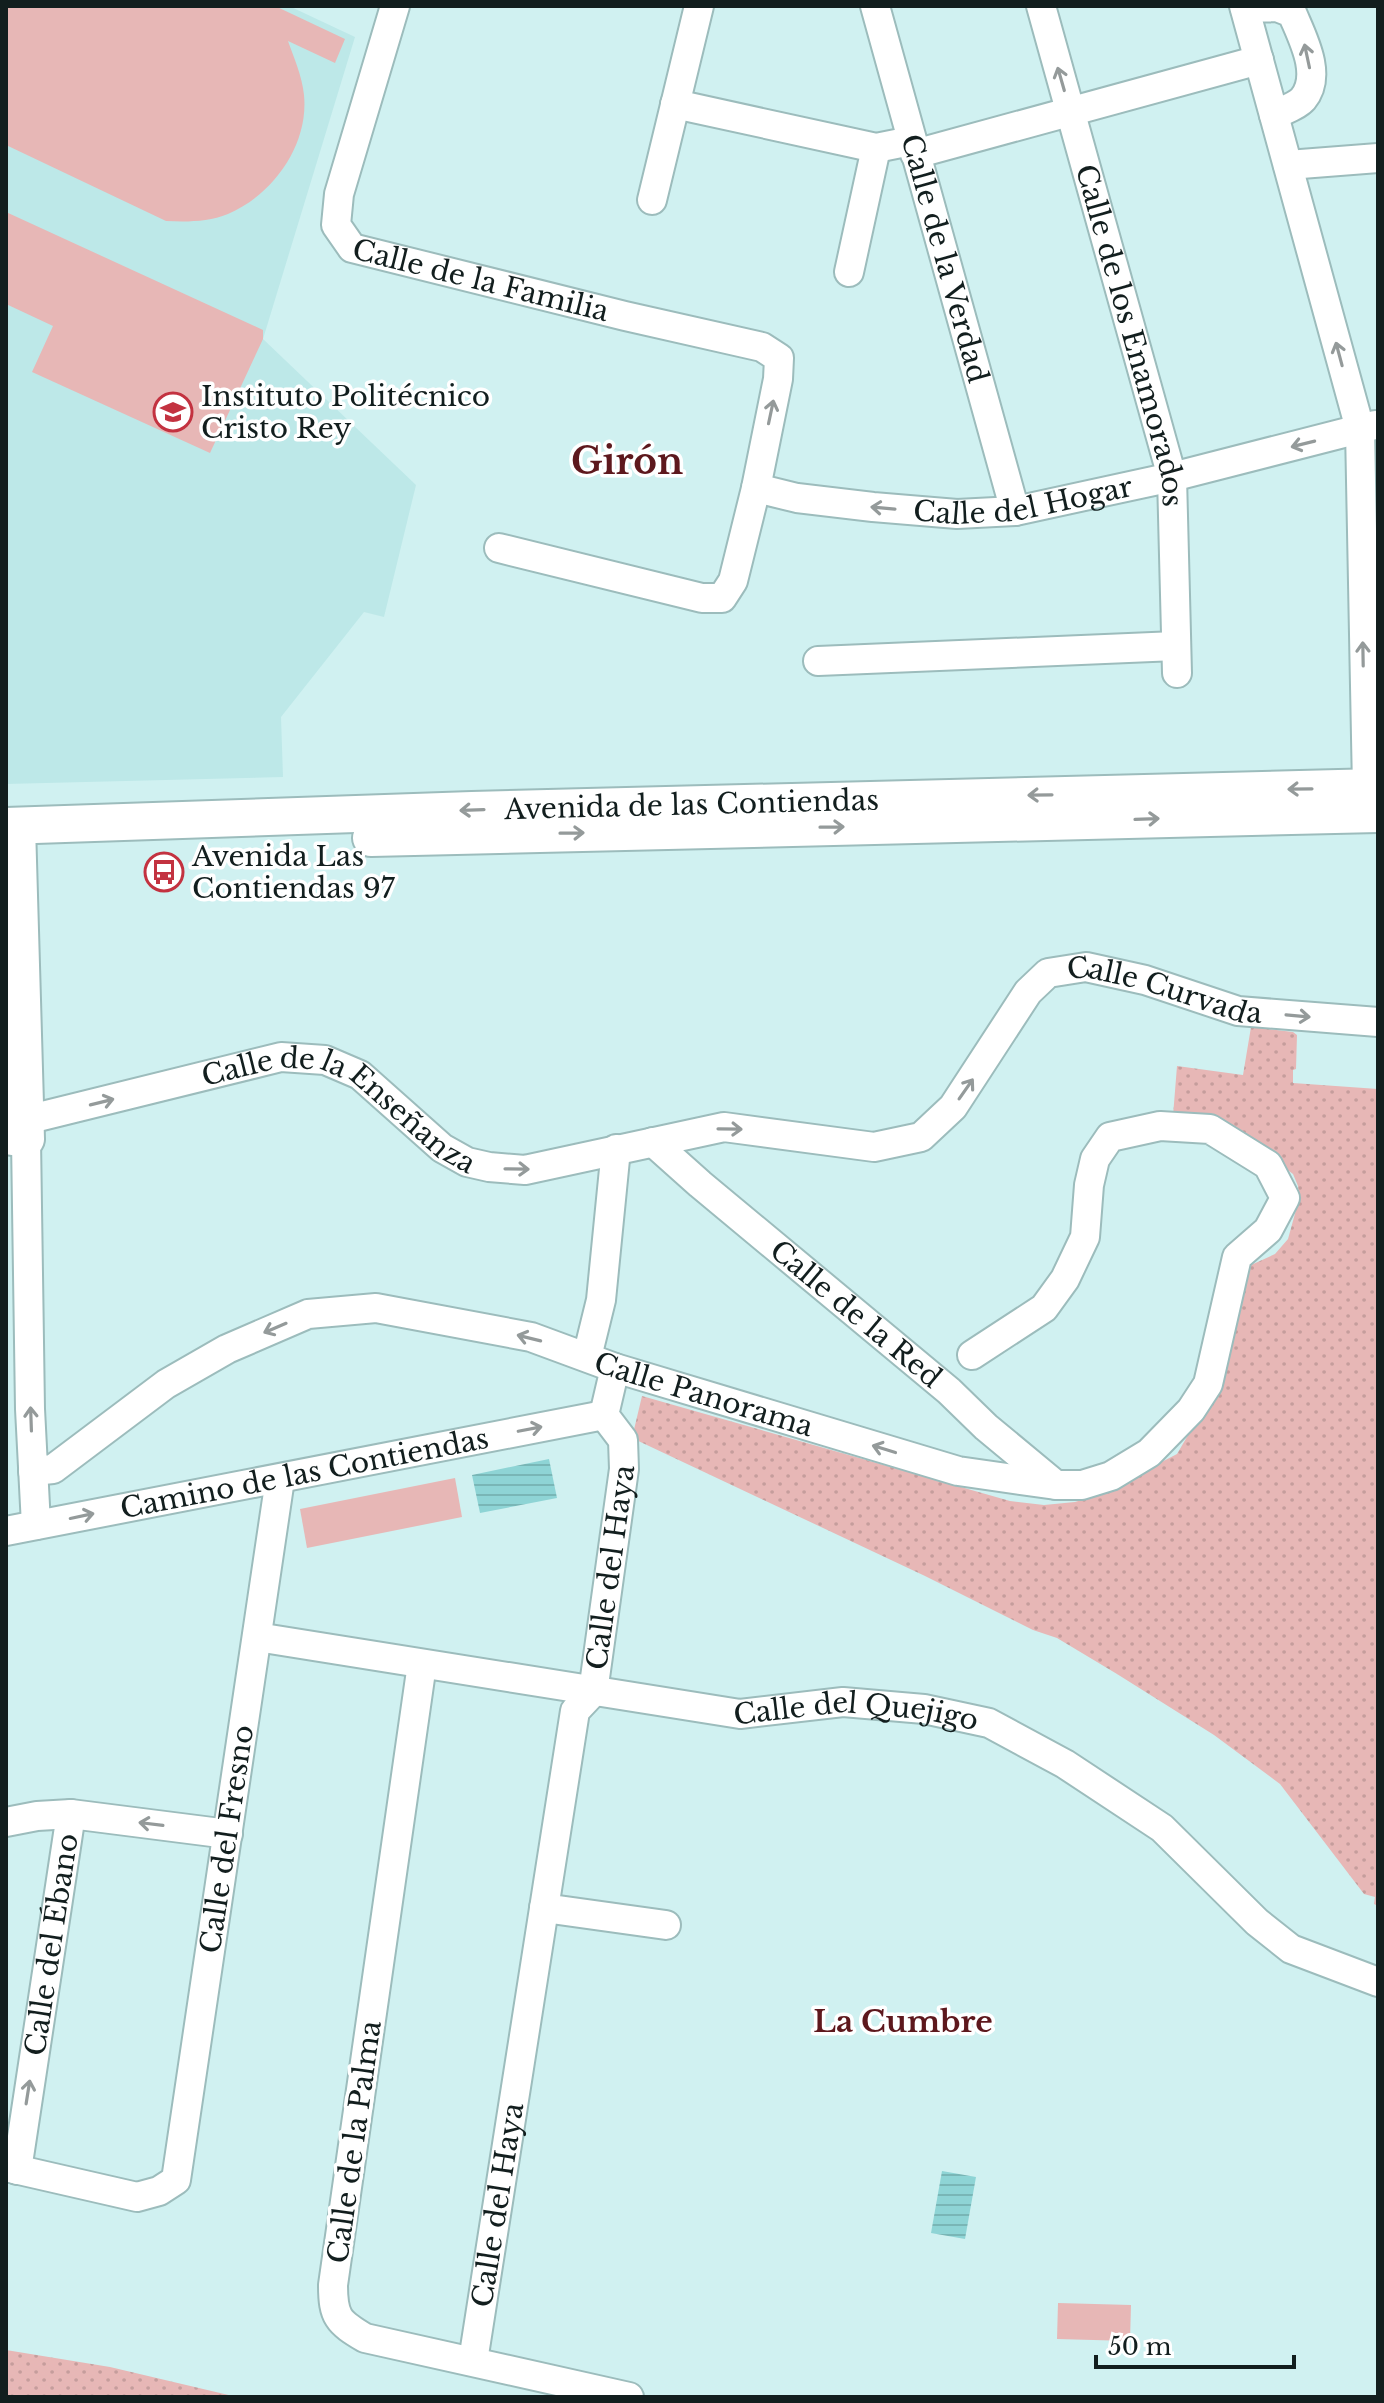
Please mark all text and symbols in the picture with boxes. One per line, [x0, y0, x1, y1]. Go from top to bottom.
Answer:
one-way arrow [1299, 44, 1314, 70]
one-way arrow [1053, 66, 1068, 92]
street label: Calle de la Verdad [893, 130, 996, 387]
street label: Calle de los Enamorados [1068, 161, 1190, 507]
street label: Calle de la Familia [349, 232, 613, 329]
one-way arrow [1331, 341, 1346, 367]
place label: Instituto Politécnico Cristo Rey [201, 379, 490, 446]
school or university icon: Instituto Politécnico Cristo Rey [152, 391, 194, 433]
one-way arrow [764, 400, 779, 425]
one-way arrow [1290, 437, 1316, 452]
district label: Girón [571, 439, 683, 484]
street label: Calle del Hogar [912, 469, 1136, 532]
one-way arrow [870, 500, 897, 515]
one-way arrow [1356, 641, 1371, 668]
one-way arrow [1287, 781, 1314, 796]
street label: Avenida de las Contiendas [503, 783, 879, 827]
one-way arrow [1027, 787, 1054, 802]
one-way arrow [459, 802, 486, 817]
one-way arrow [1133, 812, 1160, 827]
one-way arrow [818, 820, 845, 835]
one-way arrow [558, 826, 585, 841]
place label: Avenida Las Contiendas 97 [191, 839, 396, 906]
bus stop icon: Avenida Las Contiendas 97 [143, 851, 185, 893]
street label: Calle Curvada [1065, 950, 1264, 1031]
one-way arrow [1284, 1009, 1311, 1024]
street label: Calle de la Enseñanza [198, 1040, 482, 1182]
one-way arrow [958, 1078, 974, 1100]
one-way arrow [89, 1093, 114, 1108]
one-way arrow [716, 1121, 742, 1136]
one-way arrow [503, 1161, 530, 1177]
street label: Calle de la Red [763, 1233, 949, 1396]
one-way arrow [263, 1321, 287, 1336]
one-way arrow [516, 1329, 542, 1344]
street label: Calle Panorama [589, 1345, 817, 1445]
one-way arrow [23, 1406, 38, 1433]
one-way arrow [517, 1420, 542, 1435]
street label: Camino de las Contiendas [117, 1421, 492, 1526]
one-way arrow [871, 1441, 897, 1456]
street label: Calle del Haya [579, 1462, 642, 1672]
one-way arrow [69, 1507, 95, 1522]
street label: Calle del Quejigo [732, 1685, 982, 1738]
street label: Calle del Fresno [193, 1723, 261, 1956]
one-way arrow [138, 1817, 165, 1832]
street label: Calle del Ébano [18, 1831, 86, 2058]
district label: La Cumbre [813, 2003, 993, 2040]
street label: Calle de la Palma [320, 2018, 389, 2266]
one-way arrow [21, 2080, 36, 2106]
street label: Calle del Haya [465, 2100, 531, 2310]
scale bar [1096, 2319, 1294, 2369]
text: 50 m [1108, 2332, 1172, 2361]

